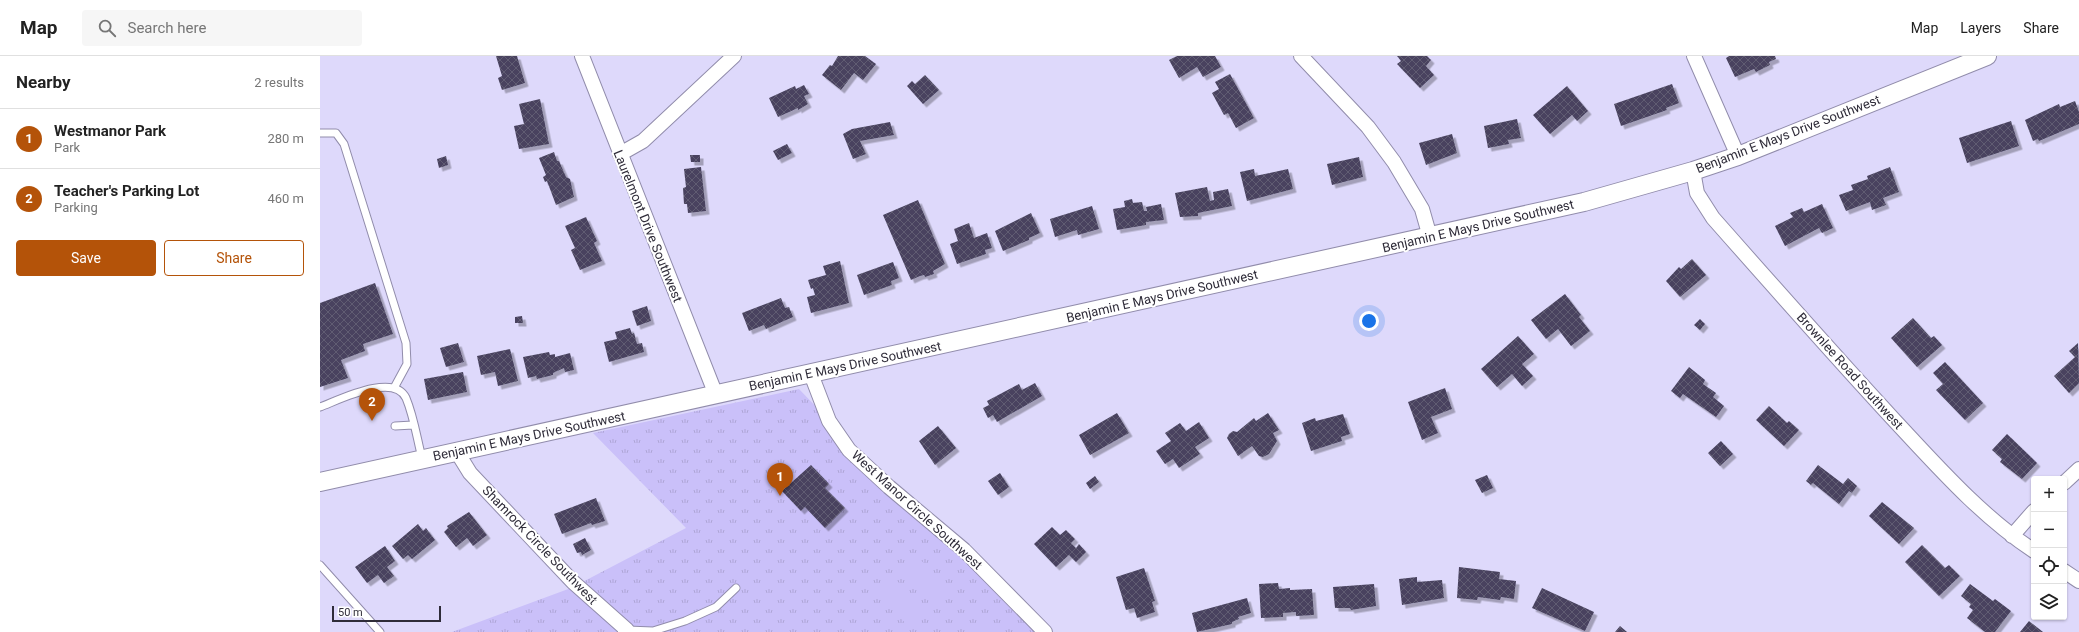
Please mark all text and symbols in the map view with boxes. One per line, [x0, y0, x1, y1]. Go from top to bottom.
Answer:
search box [82, 10, 362, 46]
text: Map [20, 16, 58, 39]
icon: search [96, 17, 118, 39]
text: Search here [128, 19, 206, 37]
text: Map [1911, 20, 1938, 36]
text: Layers [1960, 20, 2001, 36]
text: Share [2023, 20, 2059, 36]
text: Nearby [16, 72, 71, 92]
text: 2 results [254, 75, 304, 90]
street label: Benjamin E Mays Drive Southwest [1694, 92, 1882, 176]
text: Westmanor Park [54, 122, 166, 140]
text: 1 [25, 131, 33, 146]
text: 280 m [267, 131, 304, 146]
text: Park [54, 140, 80, 155]
street label: Laurelmont Drive Southwest [611, 148, 685, 304]
text: Teacher's Parking Lot [54, 182, 199, 200]
text: 2 [25, 191, 33, 206]
text: 460 m [267, 191, 304, 206]
street label: Benjamin E Mays Drive Southwest [1381, 197, 1575, 255]
text: Parking [54, 200, 98, 215]
button: Save [16, 240, 156, 276]
button: Share [164, 240, 304, 276]
street label: Benjamin E Mays Drive Southwest [1065, 267, 1259, 325]
street label: Brownlee Road Southwest [1794, 310, 1906, 432]
your location [1359, 311, 1379, 331]
street label: Benjamin E Mays Drive Southwest [748, 338, 942, 394]
pin: 2 [359, 388, 385, 421]
street label: Benjamin E Mays Drive Southwest [432, 408, 626, 464]
street label: West Manor Circle Southwest [849, 447, 985, 573]
pin: 1 [767, 463, 793, 496]
map controls [2031, 476, 2067, 620]
button: + [2031, 476, 2067, 512]
street label: Shamrock Circle Southwest [479, 483, 601, 607]
button: − [2031, 512, 2067, 548]
button: locate [2031, 548, 2067, 584]
button: layers [2031, 584, 2067, 620]
scale bar [332, 604, 441, 623]
text: 50 m [338, 606, 363, 619]

